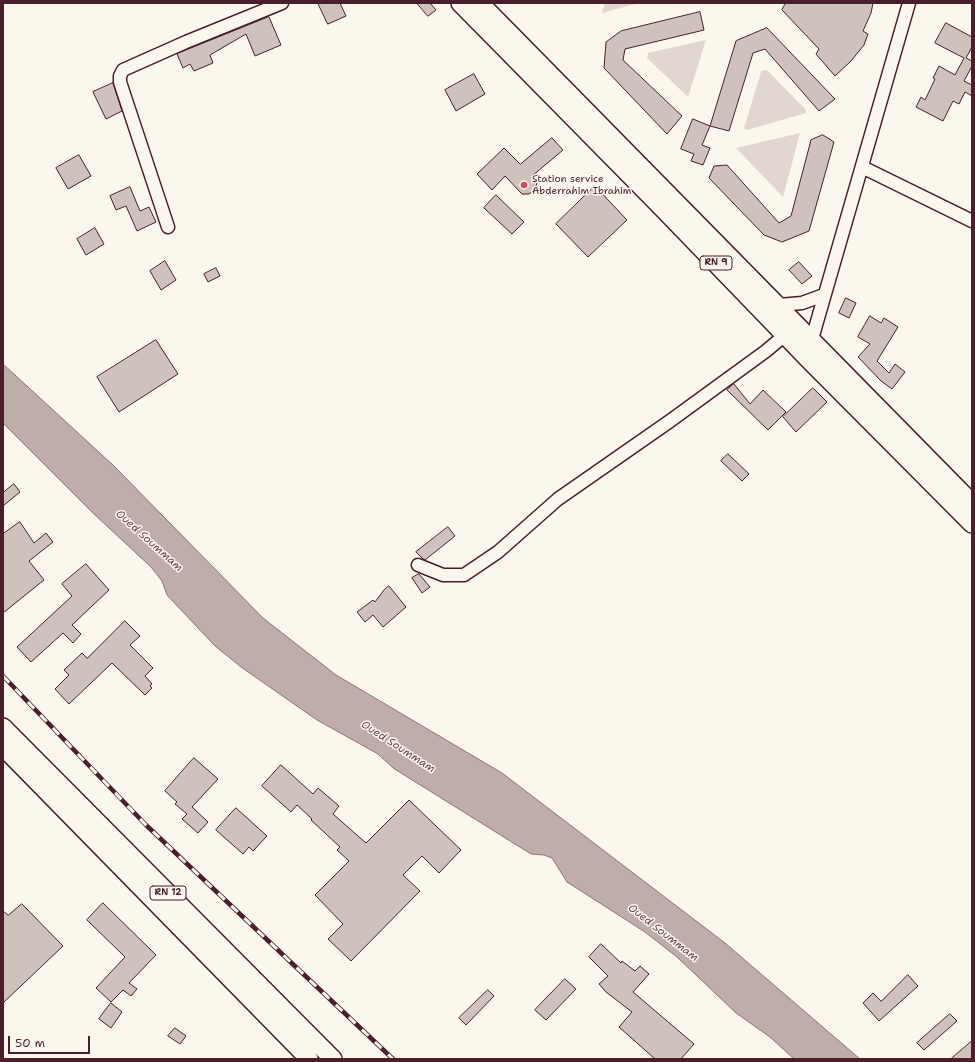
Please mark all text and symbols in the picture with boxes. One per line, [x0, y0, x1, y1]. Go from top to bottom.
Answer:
place label: Station service Abderrahim Ibrahim [532, 173, 631, 196]
marker: Station service Abderrahim Ibrahim [519, 180, 529, 190]
road number: RN 9 [700, 256, 732, 270]
water label: Oued Soummam [113, 507, 185, 575]
water label: Oued Soummam [358, 718, 438, 776]
road number: RN 12 [150, 886, 186, 900]
water label: Oued Soummam [625, 901, 701, 965]
scale bar [10, 1028, 92, 1054]
text: 50 m [15, 1035, 45, 1051]

